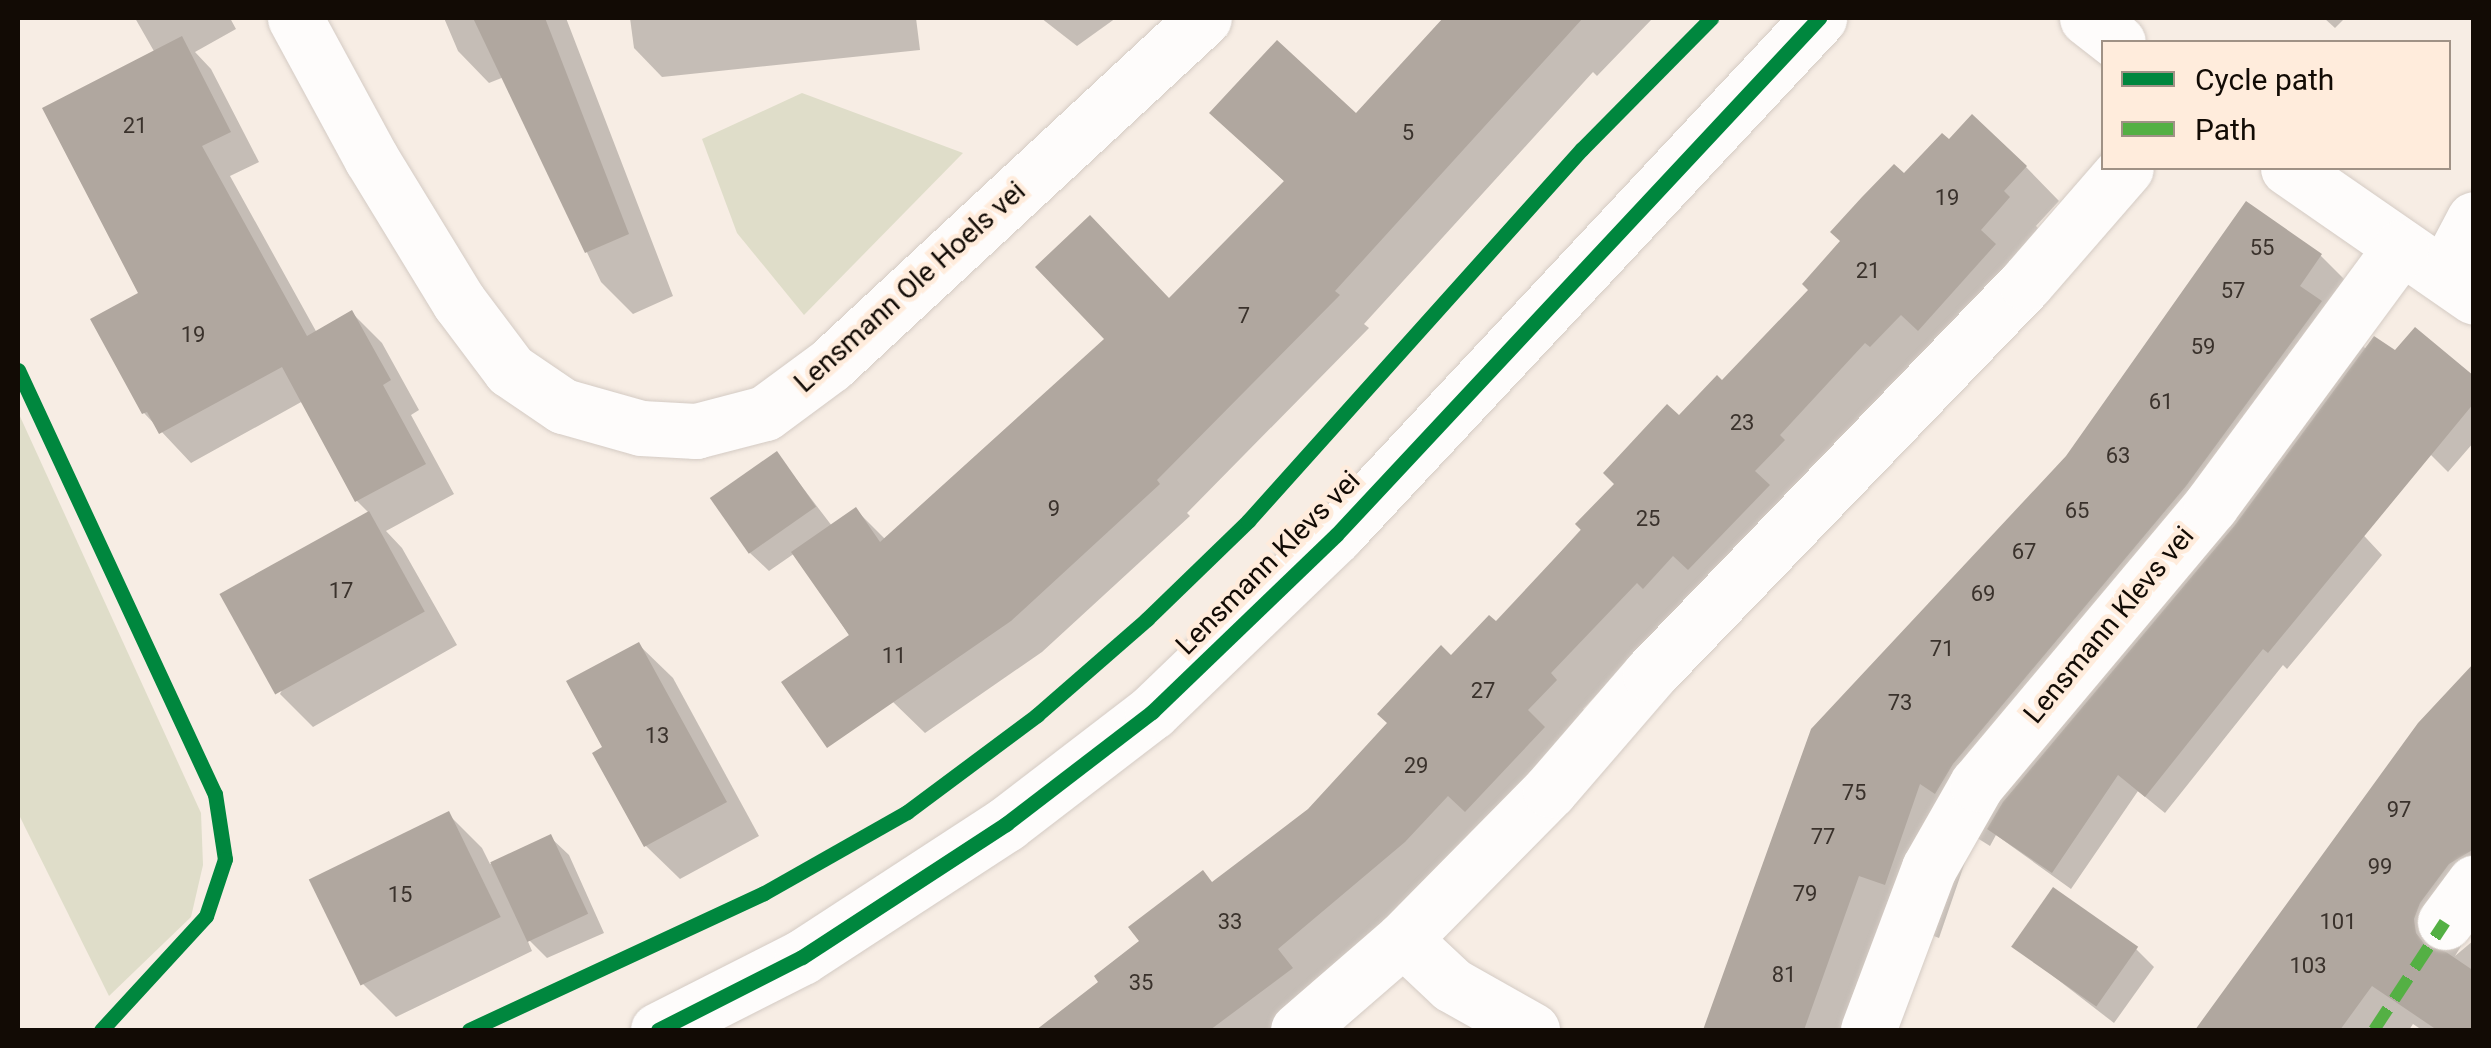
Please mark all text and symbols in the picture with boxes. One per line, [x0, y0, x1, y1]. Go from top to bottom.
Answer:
legend [2101, 40, 2451, 170]
text: Cycle path [2195, 62, 2334, 97]
text: Path [2195, 112, 2256, 147]
house number: 21 [123, 113, 147, 139]
house number: 5 [1402, 120, 1414, 146]
street label: Lensmann Ole Hoels vei [788, 174, 1032, 400]
house number: 19 [1935, 185, 1959, 211]
house number: 55 [2250, 235, 2274, 261]
house number: 21 [1856, 258, 1880, 284]
house number: 57 [2221, 278, 2245, 304]
house number: 7 [1238, 303, 1250, 329]
house number: 19 [181, 322, 205, 348]
house number: 59 [2191, 334, 2215, 360]
house number: 61 [2149, 389, 2173, 415]
house number: 23 [1730, 410, 1754, 436]
house number: 63 [2106, 443, 2130, 469]
street label: Lensmann Klevs vei [1169, 464, 1367, 662]
house number: 9 [1048, 496, 1060, 522]
house number: 65 [2065, 498, 2089, 524]
house number: 25 [1636, 506, 1660, 532]
street label: Lensmann Klevs vei [2017, 520, 2201, 730]
house number: 67 [2012, 539, 2036, 565]
house number: 17 [329, 578, 353, 604]
house number: 69 [1971, 581, 1995, 607]
house number: 71 [1930, 636, 1954, 662]
house number: 11 [882, 643, 906, 669]
house number: 27 [1471, 678, 1495, 704]
house number: 73 [1888, 690, 1912, 716]
house number: 13 [645, 723, 669, 749]
house number: 29 [1404, 753, 1428, 779]
house number: 75 [1842, 780, 1866, 806]
house number: 97 [2387, 797, 2411, 823]
house number: 77 [1811, 824, 1835, 850]
house number: 99 [2368, 854, 2392, 880]
house number: 79 [1793, 881, 1817, 907]
house number: 15 [388, 882, 412, 908]
house number: 33 [1218, 909, 1242, 935]
house number: 101 [2319, 909, 2357, 935]
house number: 103 [2289, 953, 2327, 979]
house number: 81 [1772, 962, 1796, 988]
house number: 35 [1129, 970, 1153, 996]

